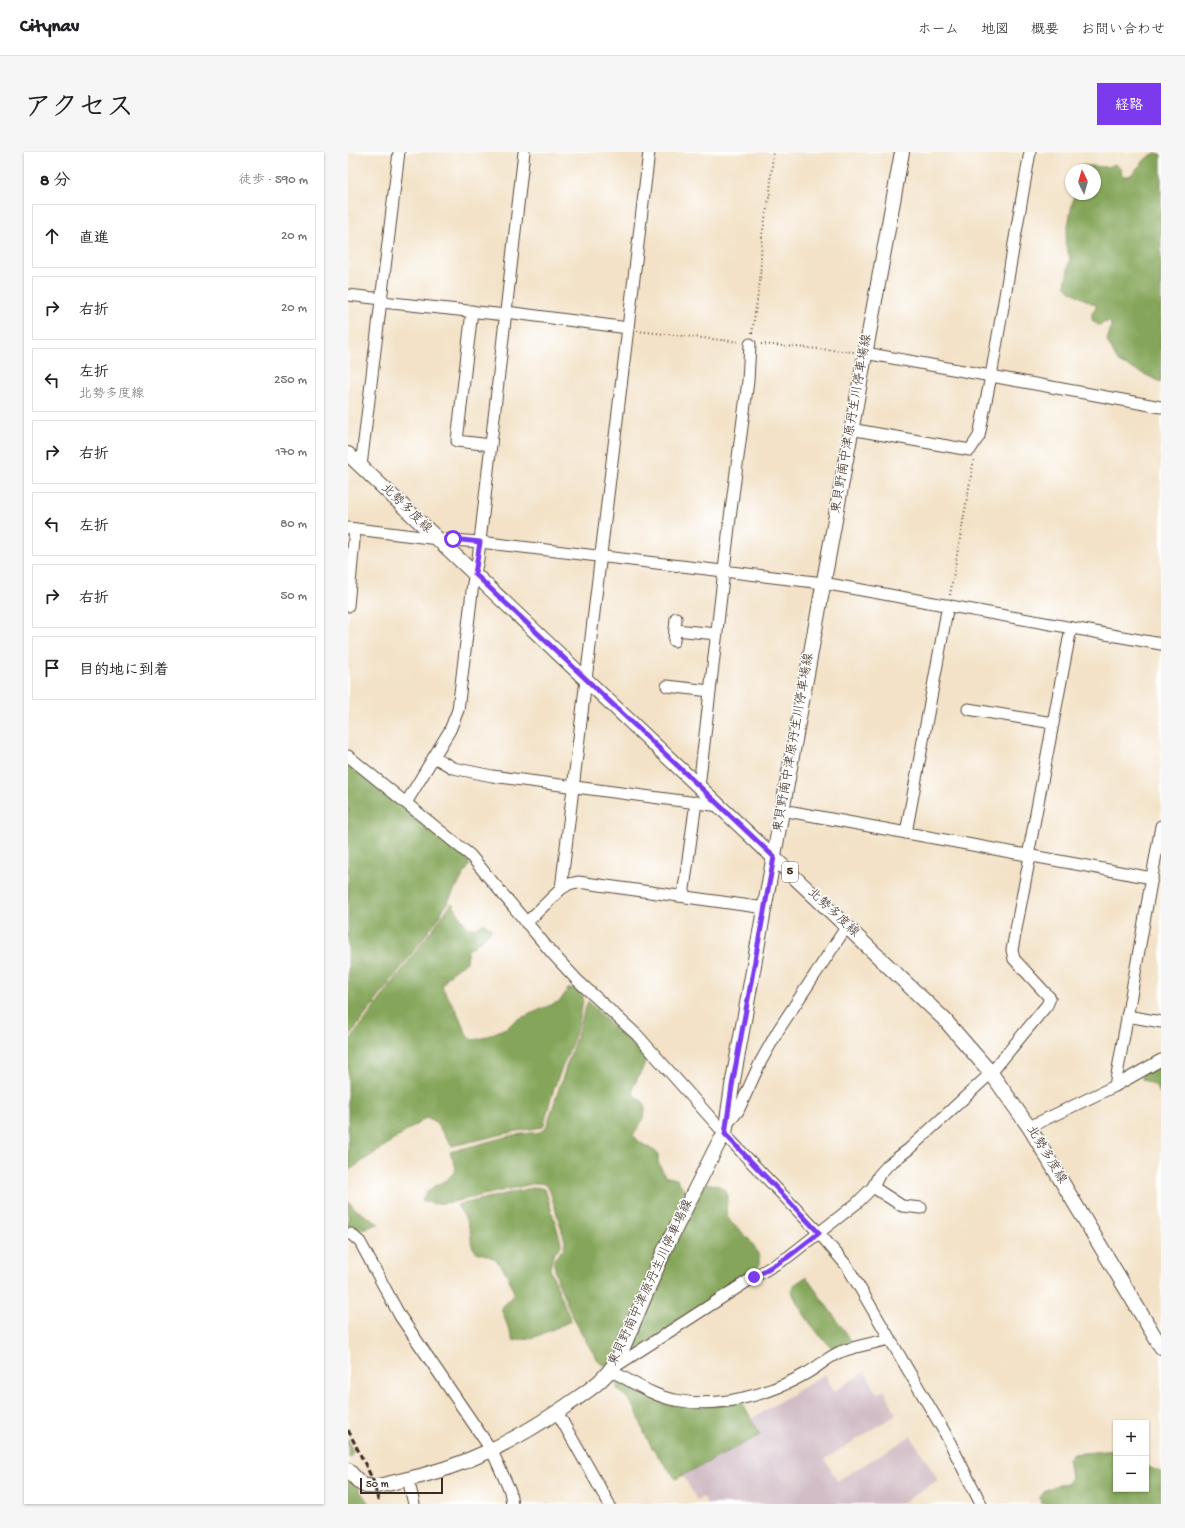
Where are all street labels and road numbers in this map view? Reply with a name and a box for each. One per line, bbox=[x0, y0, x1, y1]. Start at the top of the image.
street label: 東貝野南中津原丹生川停車場線 bbox=[828, 332, 875, 515]
street label: 北勢多度線 bbox=[377, 481, 435, 538]
street label: 東貝野南中津原丹生川停車場線 bbox=[770, 651, 817, 834]
road number: 5 bbox=[782, 862, 798, 882]
street label: 北勢多度線 bbox=[804, 885, 863, 941]
street label: 北勢多度線 bbox=[1023, 1123, 1070, 1188]
street label: 東貝野南中津原丹生川停車場線 bbox=[605, 1196, 697, 1369]

